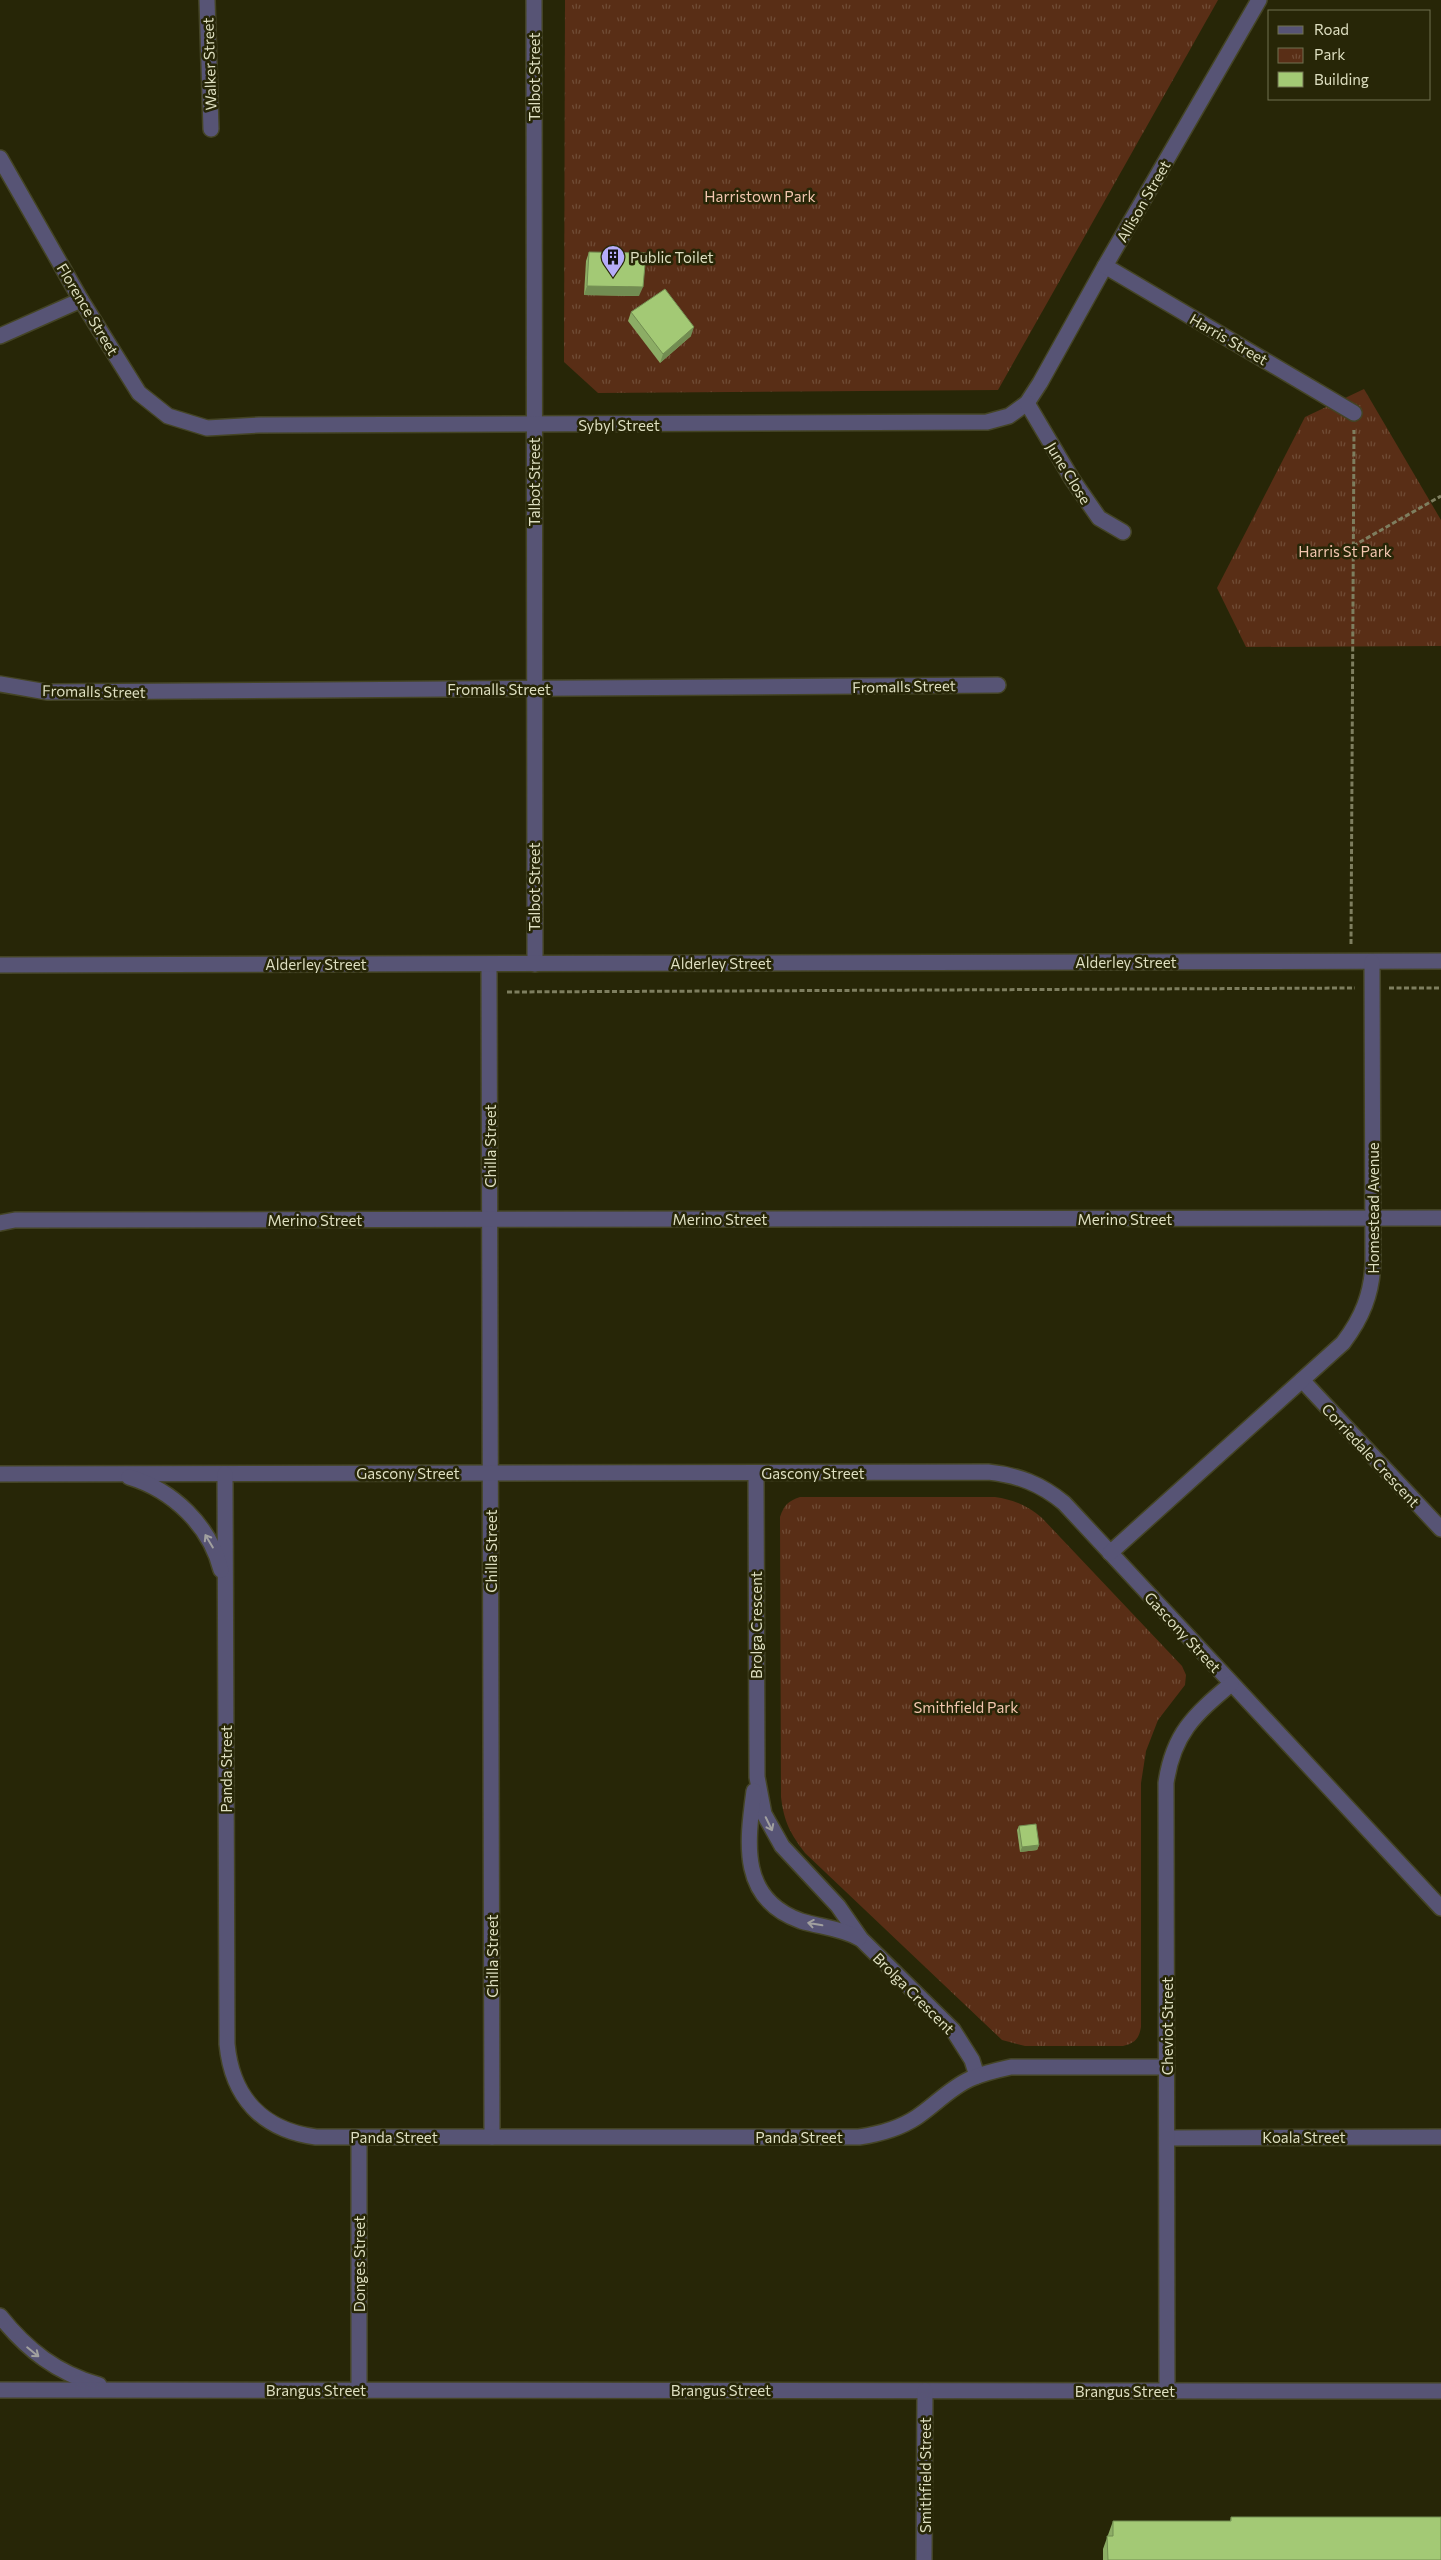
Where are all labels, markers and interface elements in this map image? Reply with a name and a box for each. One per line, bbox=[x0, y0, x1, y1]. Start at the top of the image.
legend bbox=[1268, 10, 1431, 100]
street label: Walker Street bbox=[198, 17, 220, 111]
text: Road bbox=[1314, 20, 1349, 38]
street label: Talbot Street bbox=[525, 32, 543, 122]
text: Park bbox=[1314, 45, 1345, 63]
text: Building bbox=[1314, 70, 1369, 88]
street label: Allison Street bbox=[1112, 157, 1174, 245]
park label: Harristown Park bbox=[704, 187, 816, 205]
building icon: Public Toilet bbox=[600, 244, 626, 278]
place label: Public Toilet bbox=[630, 248, 714, 266]
street label: Florence Street bbox=[53, 260, 123, 358]
street label: Harris Street bbox=[1187, 309, 1271, 369]
street label: Sybyl Street bbox=[578, 416, 660, 434]
street label: Talbot Street bbox=[525, 437, 543, 527]
street label: June Close bbox=[1043, 439, 1095, 507]
park label: Harris St Park bbox=[1298, 542, 1392, 560]
street label: Fromalls Street bbox=[852, 676, 956, 696]
street label: Fromalls Street bbox=[447, 680, 551, 698]
street label: Fromalls Street bbox=[42, 681, 146, 701]
street label: Talbot Street bbox=[525, 842, 543, 932]
street label: Alderley Street bbox=[1075, 953, 1177, 971]
street label: Alderley Street bbox=[670, 954, 772, 972]
street label: Alderley Street bbox=[265, 955, 367, 973]
street label: Chilla Street bbox=[481, 1104, 499, 1188]
street label: Homestead Avenue bbox=[1364, 1142, 1382, 1274]
street label: Merino Street bbox=[673, 1210, 767, 1228]
street label: Merino Street bbox=[1078, 1210, 1172, 1228]
street label: Merino Street bbox=[268, 1211, 362, 1229]
street label: Corriedale Crescent bbox=[1318, 1400, 1424, 1510]
street label: Gascony Street bbox=[356, 1464, 460, 1482]
street label: Gascony Street bbox=[761, 1464, 865, 1482]
street label: Chilla Street bbox=[482, 1509, 500, 1593]
one-way arrow bbox=[204, 1533, 214, 1548]
street label: Brolga Crescent bbox=[747, 1571, 765, 1679]
street label: Gascony Street bbox=[1141, 1588, 1225, 1676]
park label: Smithfield Park bbox=[914, 1698, 1018, 1716]
street label: Panda Street bbox=[217, 1725, 235, 1813]
one-way arrow bbox=[764, 1816, 774, 1831]
street label: Chilla Street bbox=[483, 1914, 501, 1998]
one-way arrow bbox=[807, 1918, 823, 1928]
street label: Brolga Crescent bbox=[870, 1949, 958, 2037]
street label: Cheviot Street bbox=[1158, 1977, 1176, 2075]
street label: Panda Street bbox=[350, 2128, 438, 2146]
street label: Panda Street bbox=[755, 2128, 843, 2146]
street label: Koala Street bbox=[1262, 2128, 1346, 2146]
street label: Donges Street bbox=[350, 2216, 368, 2312]
one-way arrow bbox=[26, 2346, 39, 2357]
street label: Brangus Street bbox=[266, 2381, 366, 2399]
street label: Brangus Street bbox=[671, 2381, 771, 2399]
street label: Brangus Street bbox=[1075, 2382, 1175, 2400]
street label: Smithfield Street bbox=[916, 2417, 934, 2533]

